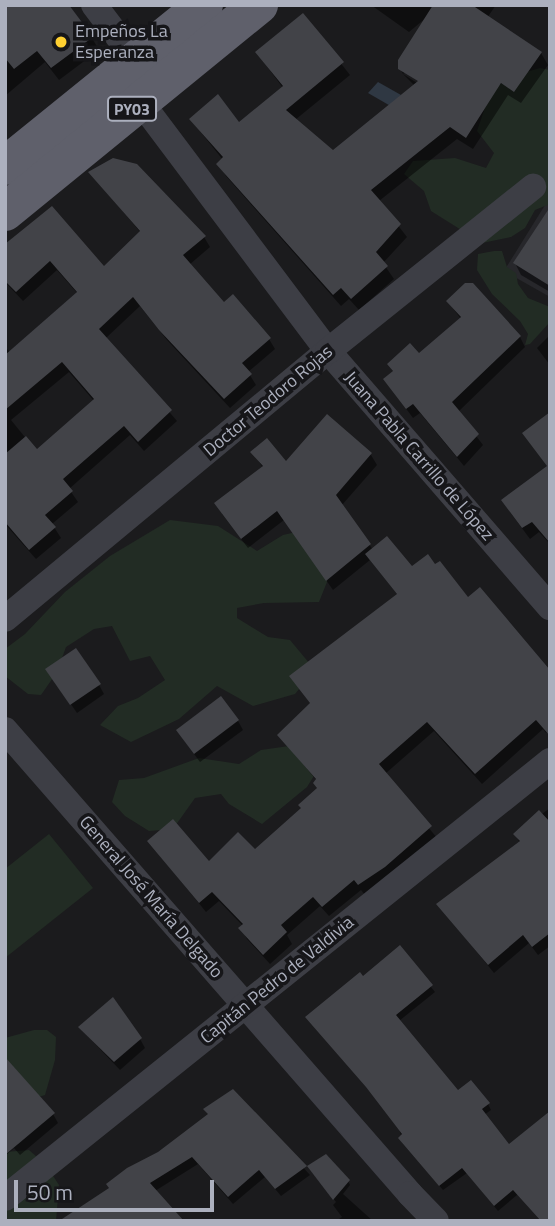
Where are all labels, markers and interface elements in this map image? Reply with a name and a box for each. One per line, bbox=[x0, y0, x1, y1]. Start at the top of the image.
place label: Empeños La Esperanza bbox=[75, 21, 168, 64]
marker: Empeños La Esperanza bbox=[53, 34, 69, 50]
road number: PY03 bbox=[106, 96, 158, 122]
street label: Doctor Teodoro Rojas bbox=[199, 341, 337, 461]
street label: Juana Pabla Carrillo de López bbox=[340, 367, 498, 545]
street label: General José María Delgado bbox=[75, 812, 227, 982]
street label: Capitán Pedro de Valdivia bbox=[196, 912, 358, 1048]
scale bar bbox=[18, 1166, 217, 1210]
text: 50 m bbox=[27, 1176, 73, 1208]

